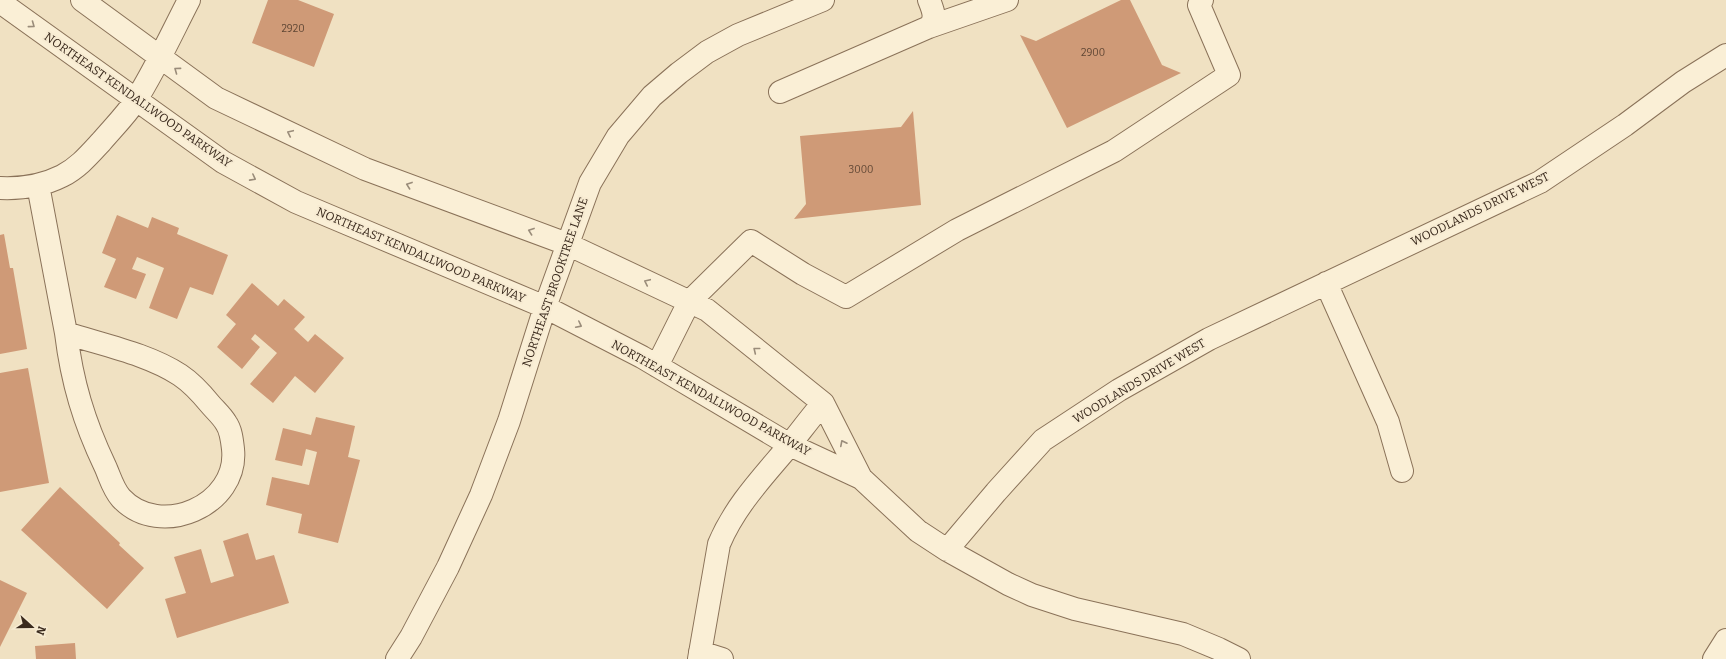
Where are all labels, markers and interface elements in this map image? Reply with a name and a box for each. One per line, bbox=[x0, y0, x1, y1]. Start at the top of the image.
one-way arrow bbox=[27, 20, 34, 27]
house number: 2920 bbox=[281, 23, 305, 35]
street label: NORTHEAST KENDALLWOOD PARKWAY bbox=[42, 30, 235, 171]
house number: 2900 bbox=[1081, 47, 1105, 59]
one-way arrow bbox=[174, 67, 181, 75]
one-way arrow bbox=[287, 130, 294, 138]
house number: 3000 bbox=[849, 164, 873, 176]
street label: WOODLANDS DRIVE WEST bbox=[1409, 169, 1551, 249]
one-way arrow bbox=[249, 174, 256, 181]
one-way arrow bbox=[406, 182, 413, 190]
street label: NORTHEAST BROOKTREE LANE bbox=[519, 195, 591, 369]
street label: NORTHEAST KENDALLWOOD PARKWAY bbox=[314, 204, 528, 306]
one-way arrow bbox=[527, 227, 534, 235]
one-way arrow bbox=[643, 279, 651, 287]
one-way arrow bbox=[575, 320, 583, 327]
street label: WOODLANDS DRIVE WEST bbox=[1070, 336, 1208, 426]
street label: NORTHEAST KENDALLWOOD PARKWAY bbox=[609, 337, 813, 459]
one-way arrow bbox=[754, 348, 761, 355]
one-way arrow bbox=[840, 440, 848, 447]
north arrow bbox=[12, 607, 52, 647]
text: N bbox=[33, 624, 48, 637]

